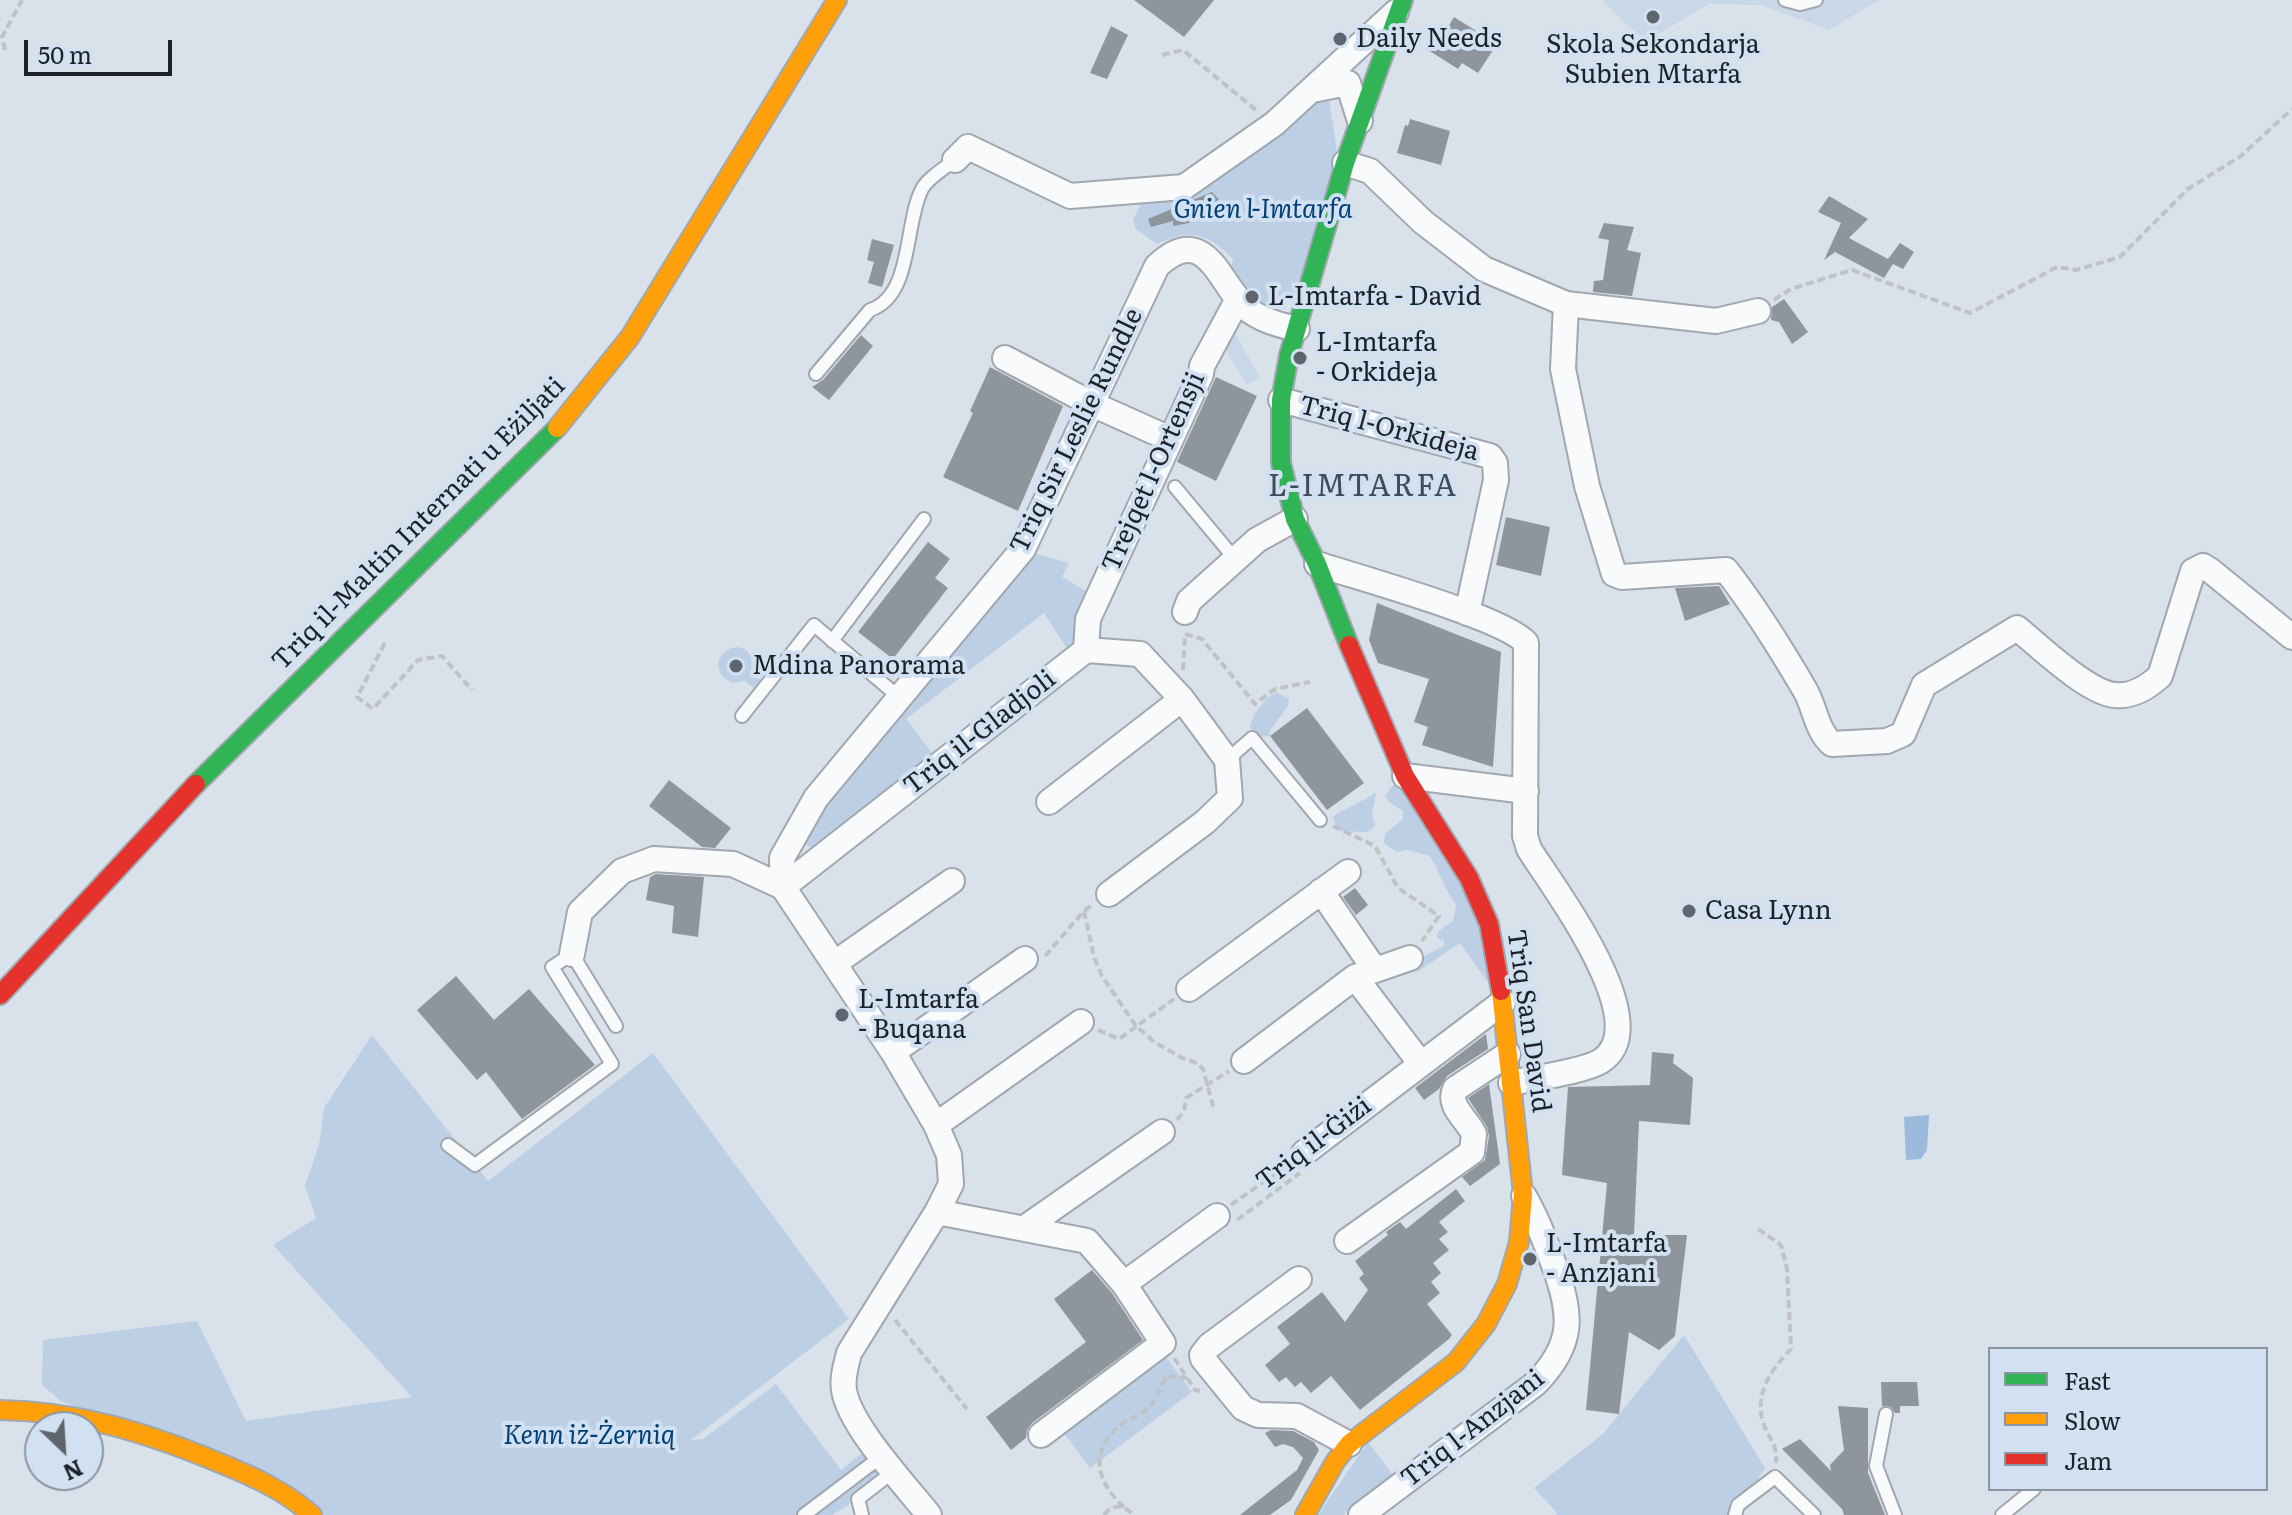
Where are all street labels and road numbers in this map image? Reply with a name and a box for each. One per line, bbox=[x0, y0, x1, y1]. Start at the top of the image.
street label: Triq Sir Leslie Rundle bbox=[1004, 303, 1150, 559]
street label: Trejqet l-Ortensji bbox=[1096, 367, 1212, 577]
street label: Triq il-Maltin Internati u Eżiljati bbox=[266, 371, 572, 677]
street label: Triq l-Orkideja bbox=[1296, 390, 1482, 468]
street label: Triq il-Gladjoli bbox=[898, 664, 1062, 802]
street label: Triq San David bbox=[1500, 927, 1556, 1115]
street label: Triq il-Ġiżi bbox=[1250, 1091, 1378, 1197]
street label: Triq l-Anzjani bbox=[1395, 1363, 1551, 1495]

